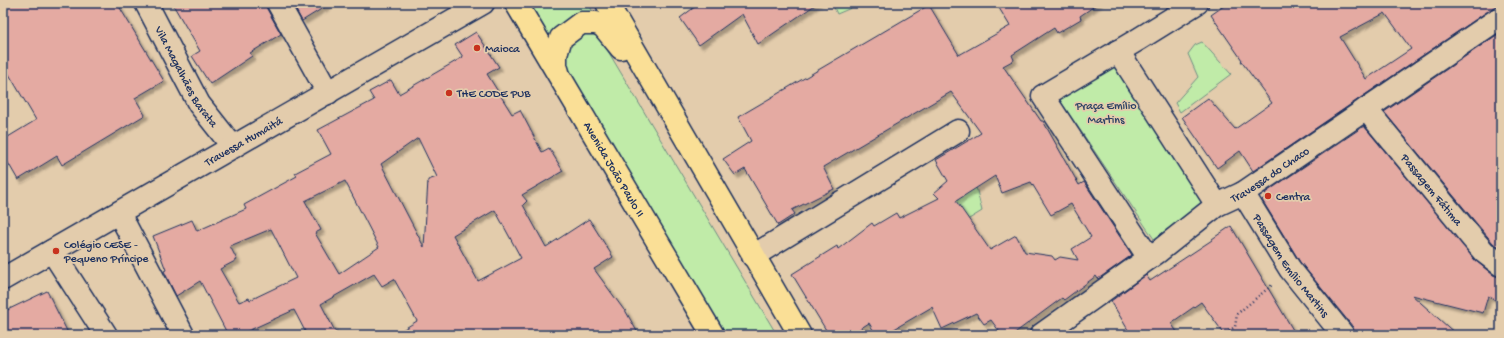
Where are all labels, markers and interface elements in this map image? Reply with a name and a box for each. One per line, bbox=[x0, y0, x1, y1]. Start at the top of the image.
street label: Vila Magalhães Barata bbox=[150, 23, 220, 131]
marker: Maioca bbox=[472, 43, 482, 53]
place label: Maioca bbox=[485, 43, 520, 57]
marker: THE CODE PUB bbox=[444, 88, 454, 98]
place label: THE CODE PUB bbox=[456, 88, 531, 102]
park label: Praça Emílio Martins bbox=[1074, 100, 1137, 128]
street label: Travessa Humaitá bbox=[202, 115, 286, 171]
street label: Avenida João Paulo II bbox=[579, 120, 646, 220]
street label: Travessa do Chaco bbox=[1228, 145, 1313, 207]
street label: Passagem Fátima bbox=[1396, 151, 1464, 230]
marker: Centra bbox=[1263, 191, 1273, 201]
place label: Centra bbox=[1276, 191, 1311, 205]
street label: Passagem Emílio Martins bbox=[1248, 211, 1331, 321]
place label: Colégio CESE - Pequeno Príncipe bbox=[63, 239, 149, 267]
marker: Colégio CESE - Pequeno Príncipe bbox=[51, 246, 61, 256]

